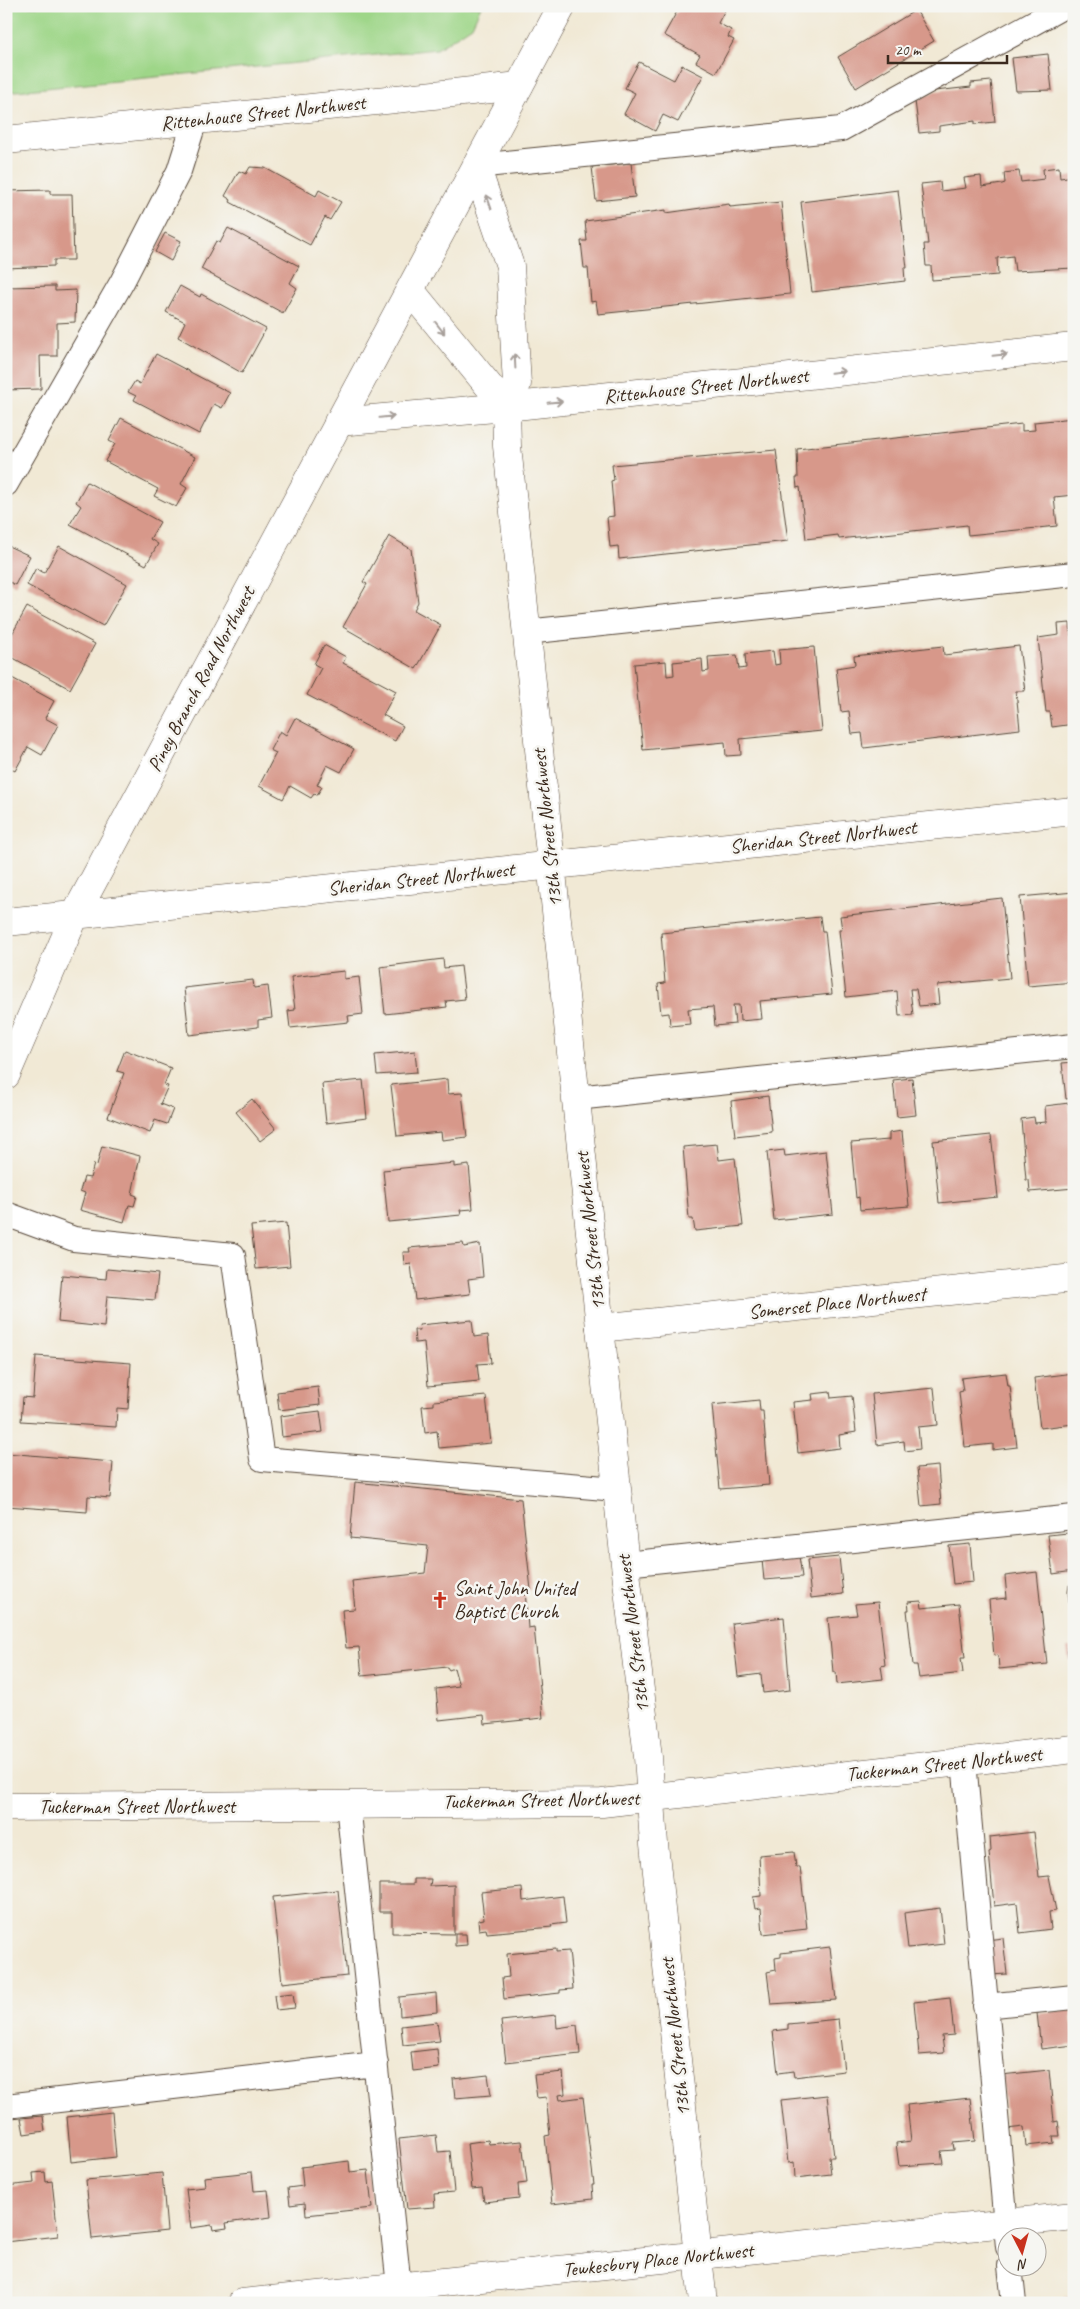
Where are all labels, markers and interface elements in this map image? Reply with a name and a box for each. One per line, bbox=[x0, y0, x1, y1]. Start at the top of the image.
scale bar bbox=[888, 32, 1006, 64]
text: 20 m bbox=[895, 41, 922, 60]
street label: Rittenhouse Street Northwest bbox=[160, 90, 369, 136]
one-way arrow bbox=[483, 194, 493, 210]
one-way arrow bbox=[434, 322, 445, 335]
one-way arrow bbox=[991, 350, 1007, 360]
one-way arrow bbox=[511, 353, 520, 369]
street label: Rittenhouse Street Northwest bbox=[603, 363, 812, 409]
one-way arrow bbox=[830, 367, 846, 377]
one-way arrow bbox=[546, 397, 562, 407]
one-way arrow bbox=[379, 412, 395, 422]
street label: Piney Branch Road Northwest bbox=[142, 580, 262, 776]
street label: 13th Street Northwest bbox=[526, 745, 568, 908]
street label: Sheridan Street Northwest bbox=[729, 815, 920, 859]
street label: Sheridan Street Northwest bbox=[327, 857, 518, 901]
street label: 13th Street Northwest bbox=[569, 1148, 611, 1311]
street label: Somerset Place Northwest bbox=[747, 1281, 930, 1325]
street label: 13th Street Northwest bbox=[611, 1551, 655, 1714]
place label: Saint John United Baptist Church bbox=[454, 1576, 579, 1624]
church icon: Saint John United Baptist Church bbox=[430, 1590, 450, 1610]
street label: Tuckerman Street Northwest bbox=[845, 1741, 1045, 1787]
street label: Tuckerman Street Northwest bbox=[443, 1786, 642, 1814]
street label: Tuckerman Street Northwest bbox=[39, 1794, 238, 1819]
street label: 13th Street Northwest bbox=[654, 1954, 696, 2117]
north arrow bbox=[998, 2226, 1048, 2276]
street label: Tewkesbury Place Northwest bbox=[562, 2237, 757, 2282]
text: N bbox=[1016, 2256, 1029, 2274]

